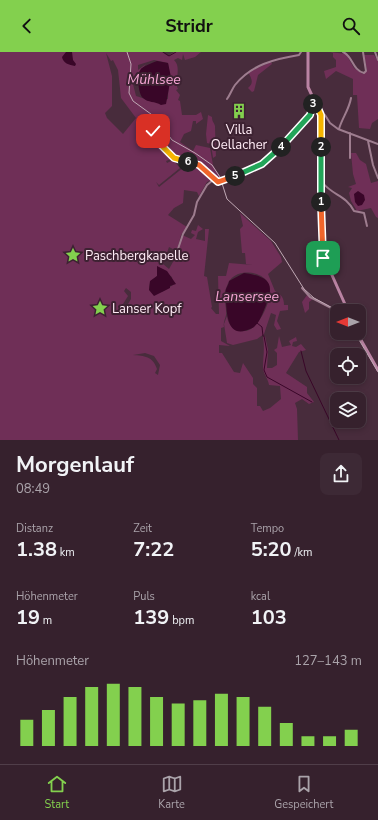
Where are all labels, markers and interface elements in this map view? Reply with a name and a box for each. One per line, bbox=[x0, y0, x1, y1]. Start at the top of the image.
text: Stridr bbox=[165, 14, 213, 38]
icon: back bbox=[16, 15, 38, 37]
icon: search bbox=[340, 15, 362, 37]
water label: Mühlsee bbox=[127, 70, 181, 89]
pin: 3 bbox=[303, 94, 323, 114]
text: 3 bbox=[310, 96, 316, 111]
building icon: Villa Oellacher bbox=[230, 102, 248, 120]
pin bbox=[136, 114, 170, 148]
icon: check bbox=[142, 120, 164, 142]
place label: Villa Oellacher bbox=[211, 121, 268, 154]
pin: 4 bbox=[271, 137, 291, 157]
pin: 2 bbox=[311, 137, 331, 157]
text: 4 bbox=[278, 139, 284, 154]
text: 2 bbox=[318, 139, 324, 154]
pin: 6 bbox=[178, 152, 198, 172]
text: 6 bbox=[185, 154, 191, 169]
pin: 5 bbox=[225, 166, 245, 186]
text: 5 bbox=[232, 168, 238, 183]
pin: 1 bbox=[311, 192, 331, 212]
text: 1 bbox=[318, 194, 324, 209]
pin bbox=[306, 241, 340, 275]
place icon: Paschbergkapelle bbox=[64, 246, 82, 264]
place label: Paschbergkapelle bbox=[85, 247, 189, 265]
icon: arrive bbox=[312, 247, 334, 269]
water label: Lansersee bbox=[215, 287, 279, 306]
place icon: Lanser Kopf bbox=[91, 299, 109, 317]
place label: Lanser Kopf bbox=[112, 300, 182, 318]
north arrow bbox=[330, 304, 366, 340]
map controls bbox=[330, 304, 366, 428]
button: locate bbox=[330, 348, 366, 384]
button: layers bbox=[330, 392, 366, 428]
text: Morgenlauf bbox=[16, 450, 134, 480]
button: share bbox=[320, 453, 362, 495]
text: 08:49 bbox=[16, 480, 50, 498]
text: Distanz bbox=[16, 521, 53, 536]
text: Zeit bbox=[133, 521, 152, 536]
text: Tempo bbox=[251, 521, 284, 536]
text: 1.38 bbox=[16, 536, 57, 563]
text: 7:22 bbox=[133, 536, 174, 563]
text: 5:20 bbox=[251, 536, 292, 563]
text: km bbox=[57, 545, 75, 560]
text: /km bbox=[292, 545, 312, 560]
text: Höhenmeter bbox=[16, 589, 78, 604]
text: Puls bbox=[133, 589, 155, 604]
text: kcal bbox=[251, 589, 270, 604]
text: 19 bbox=[16, 604, 40, 631]
text: 139 bbox=[133, 604, 169, 631]
text: 103 bbox=[251, 604, 287, 631]
text: m bbox=[40, 613, 52, 628]
text: bpm bbox=[169, 613, 194, 628]
text: Höhenmeter bbox=[16, 652, 89, 670]
text: 127–143 m bbox=[294, 652, 362, 670]
tab: Start bbox=[45, 773, 69, 812]
tab: Karte bbox=[158, 773, 185, 812]
tab: Gespeichert bbox=[274, 773, 333, 812]

